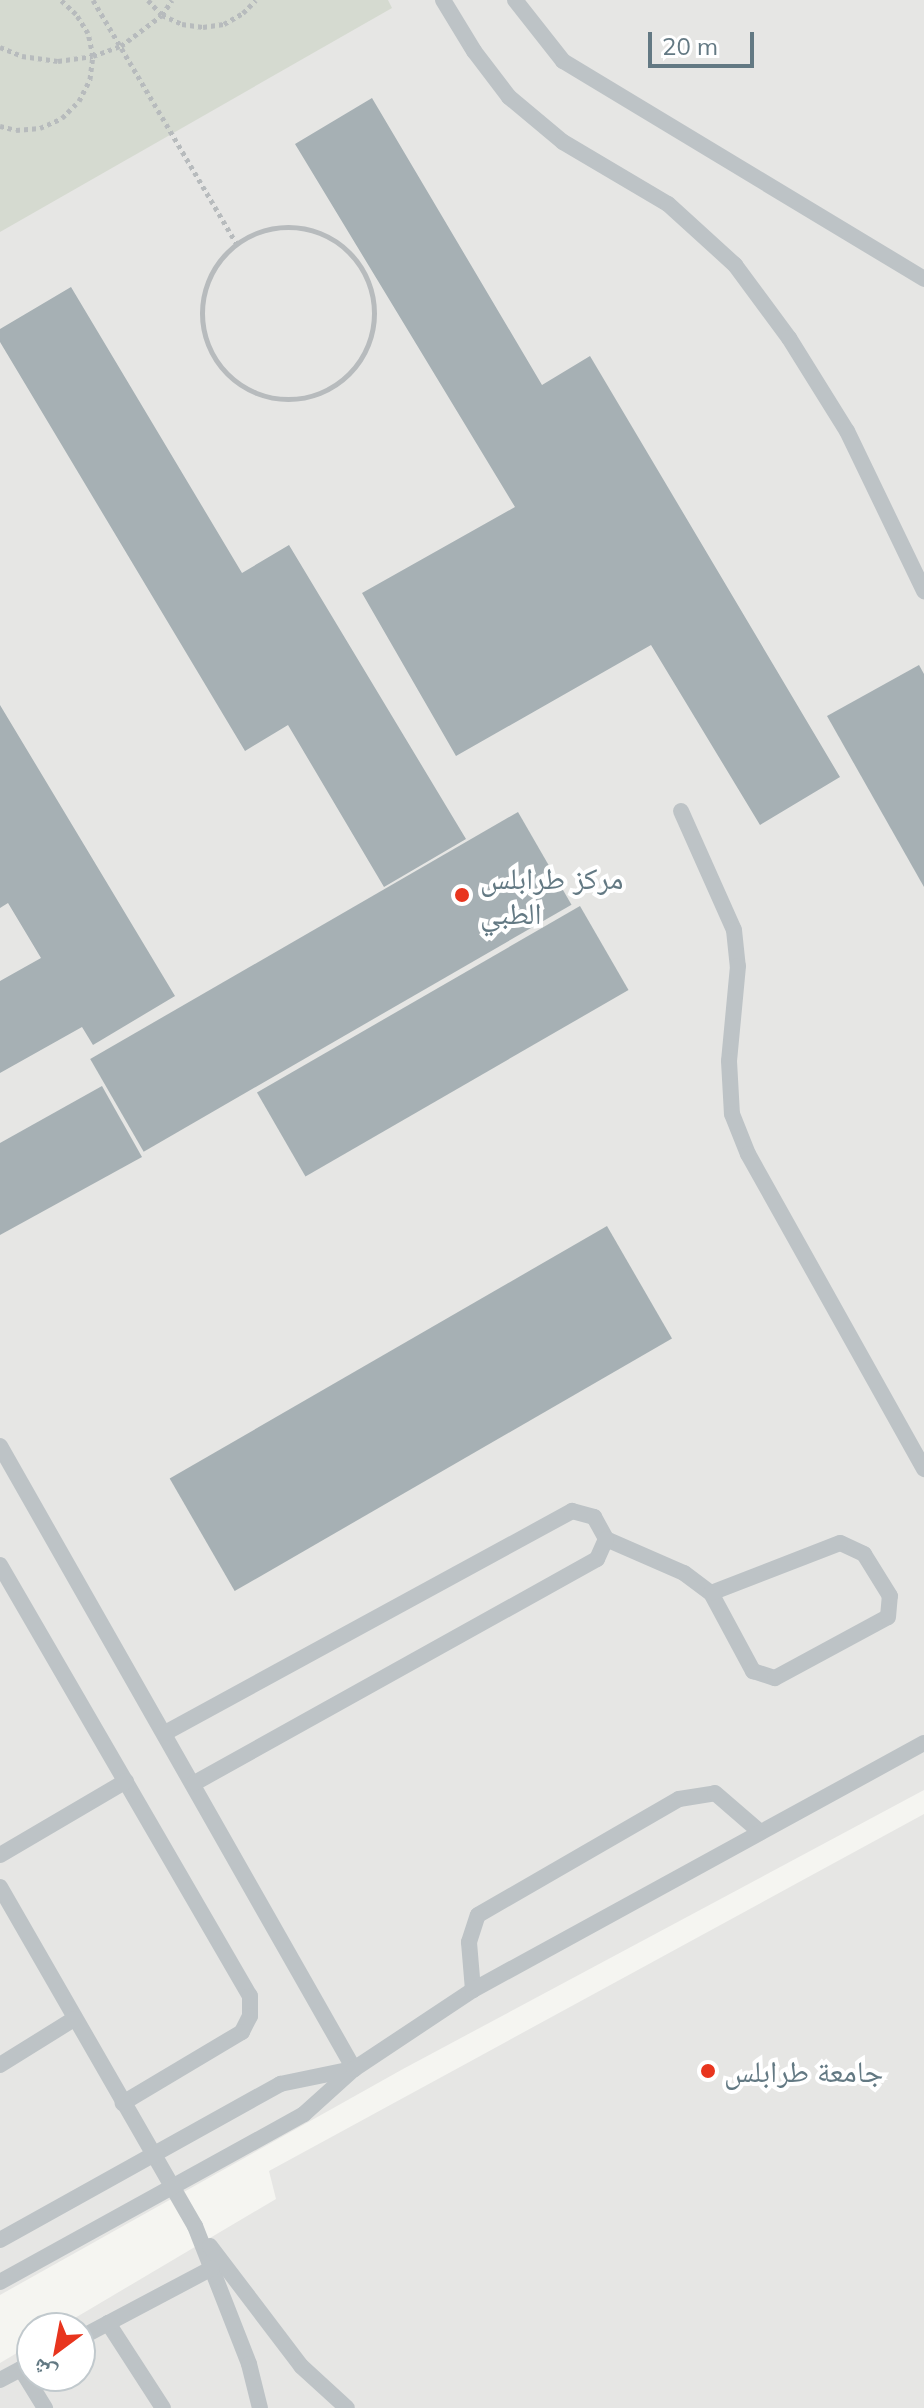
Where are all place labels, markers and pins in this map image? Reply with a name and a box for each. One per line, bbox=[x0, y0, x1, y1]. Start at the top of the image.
place label: مركز طرابلس الطبي bbox=[480, 860, 623, 930]
marker: مركز طرابلس الطبي bbox=[451, 884, 473, 906]
place label: جامعة طرابلس bbox=[724, 2053, 883, 2089]
marker: جامعة طرابلس bbox=[699, 2062, 717, 2080]

